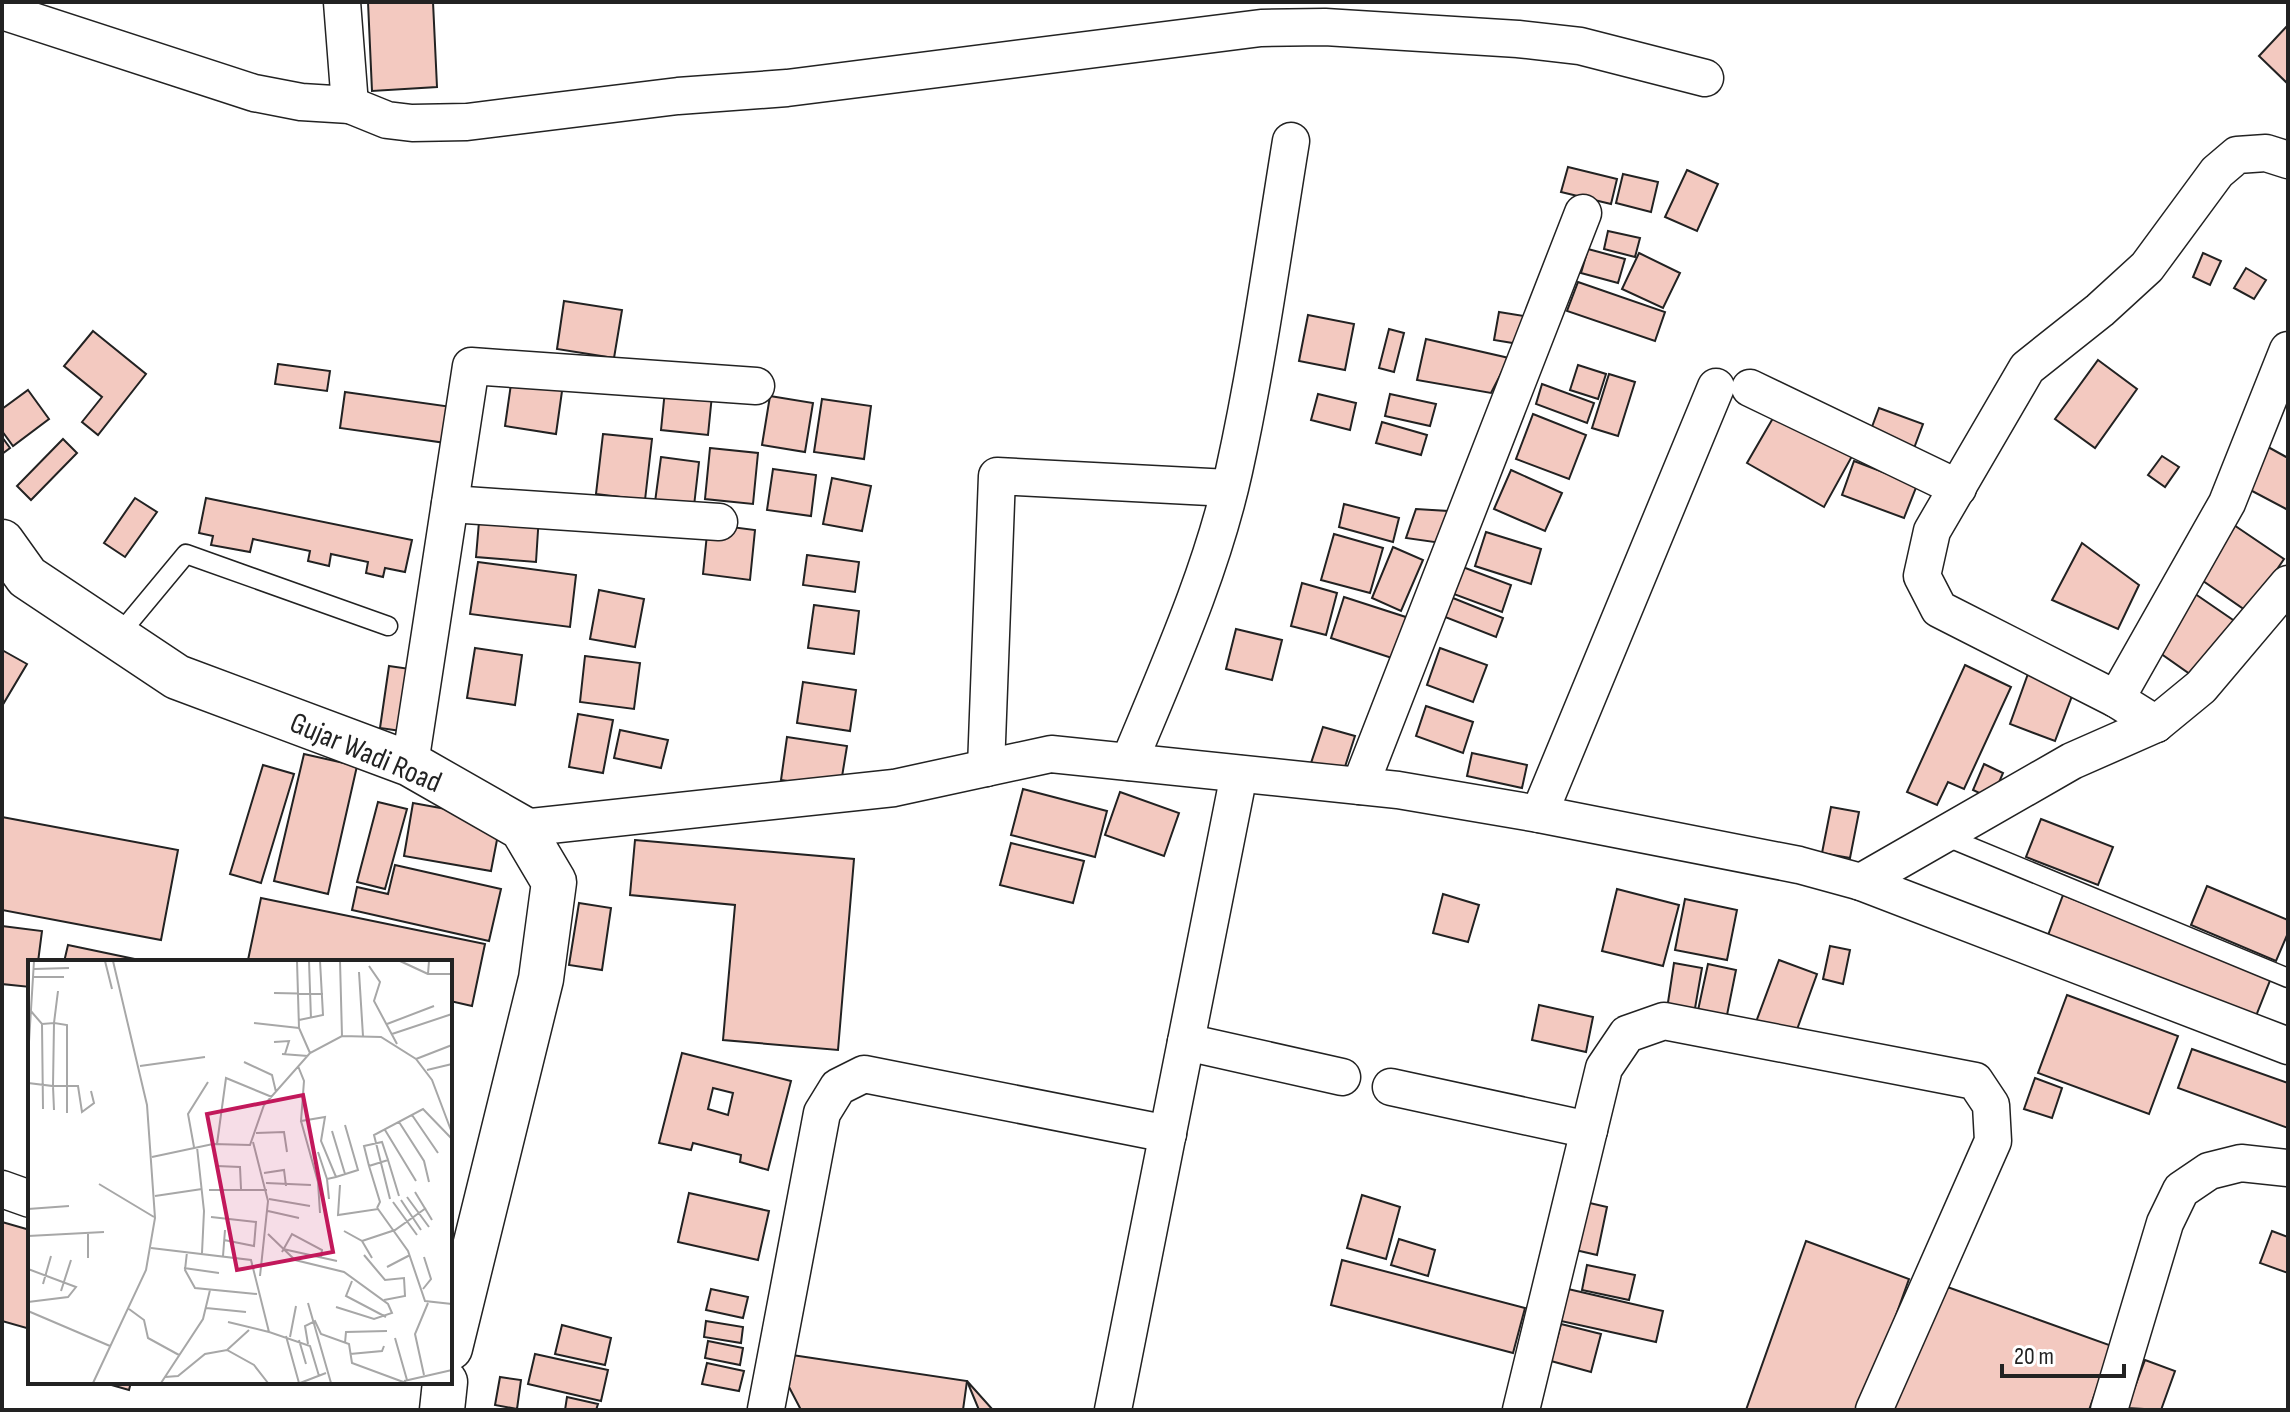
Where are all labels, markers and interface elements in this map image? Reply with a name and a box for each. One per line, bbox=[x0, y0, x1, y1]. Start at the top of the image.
street label: Gujar Wadi Road bbox=[284, 705, 447, 801]
inset map bbox=[28, 960, 452, 1384]
scale bar bbox=[2002, 1328, 2124, 1378]
text: 20 m bbox=[2014, 1342, 2054, 1371]

